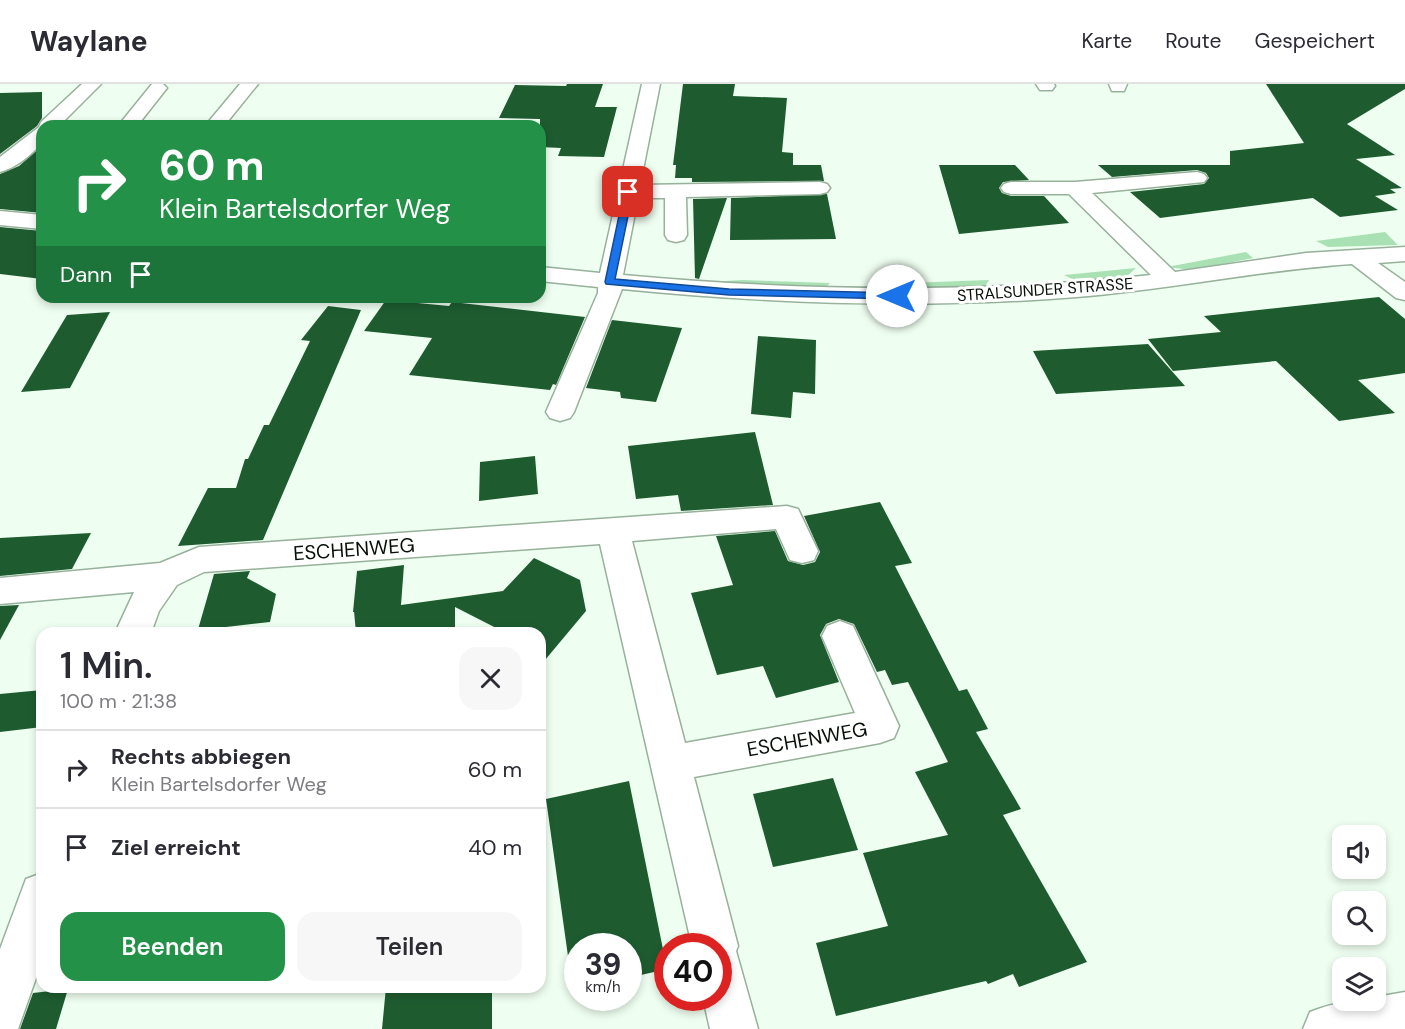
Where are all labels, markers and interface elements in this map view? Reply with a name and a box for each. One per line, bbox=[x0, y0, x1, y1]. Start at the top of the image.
text: Waylane bbox=[30, 23, 148, 60]
text: Karte bbox=[1081, 27, 1132, 55]
text: Route bbox=[1165, 27, 1221, 55]
text: Gespeichert bbox=[1254, 27, 1375, 55]
text: 60 m bbox=[159, 138, 265, 193]
icon: right bbox=[60, 144, 138, 222]
pin bbox=[602, 166, 653, 217]
icon: arrive bbox=[611, 175, 644, 208]
text: Klein Bartelsdorfer Weg bbox=[159, 191, 451, 226]
icon: arrive bbox=[124, 258, 157, 291]
text: Dann bbox=[60, 260, 112, 289]
position arrow bbox=[865, 264, 929, 328]
street label: STRALSUNDER STRASSE bbox=[956, 273, 1134, 306]
street label: ESCHENWEG bbox=[292, 532, 416, 566]
text: 1 Min. bbox=[60, 642, 152, 689]
button: close bbox=[459, 647, 522, 710]
text: 100 m · 21:38 bbox=[60, 688, 177, 714]
street label: ESCHENWEG bbox=[745, 716, 869, 762]
text: Rechts abbiegen bbox=[111, 742, 291, 771]
icon: right bbox=[60, 753, 93, 786]
text: 60 m bbox=[468, 755, 522, 784]
text: Klein Bartelsdorfer Weg bbox=[111, 771, 327, 797]
map controls bbox=[1332, 825, 1386, 1011]
button: sound bbox=[1332, 825, 1386, 879]
icon: arrive bbox=[60, 831, 93, 864]
text: Ziel erreicht bbox=[111, 833, 241, 862]
text: 40 m bbox=[468, 833, 522, 862]
button: search bbox=[1332, 891, 1386, 945]
button: Beenden bbox=[60, 912, 285, 981]
button: Teilen bbox=[297, 912, 522, 981]
speed limit sign: 40 bbox=[654, 933, 732, 1011]
text: 39 bbox=[585, 945, 621, 984]
button: layers bbox=[1332, 957, 1386, 1011]
text: km/h bbox=[585, 977, 621, 997]

